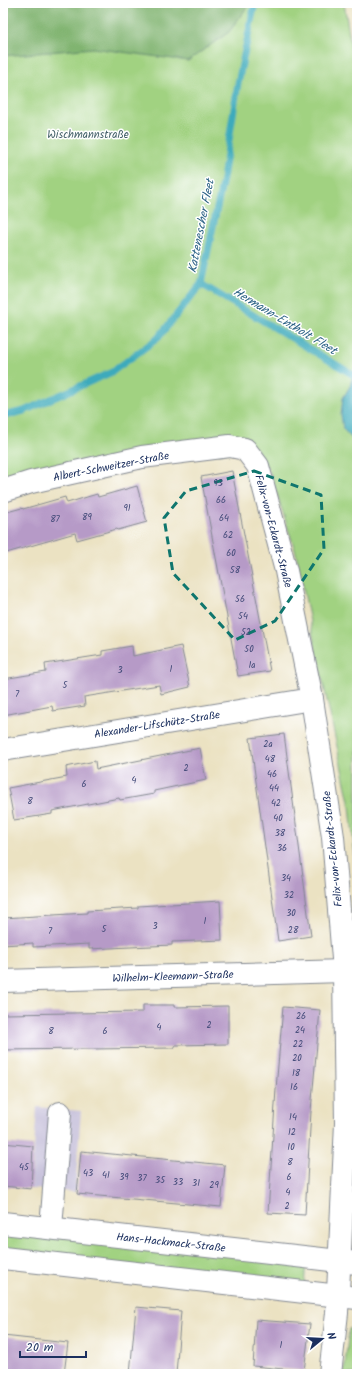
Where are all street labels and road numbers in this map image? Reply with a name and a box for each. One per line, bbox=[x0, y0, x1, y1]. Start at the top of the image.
street label: Albert-Schweitzer-Straße bbox=[52, 447, 171, 487]
street label: Felix-von-Eckardt-Straße bbox=[249, 473, 297, 590]
street label: Alexander-Lifschütz-Straße bbox=[93, 706, 221, 744]
street label: Felix-von-Eckardt-Straße bbox=[318, 790, 348, 908]
street label: Wilhelm-Kleemann-Straße bbox=[112, 966, 234, 988]
street label: Hans-Hackmack-Straße bbox=[115, 1228, 227, 1258]

